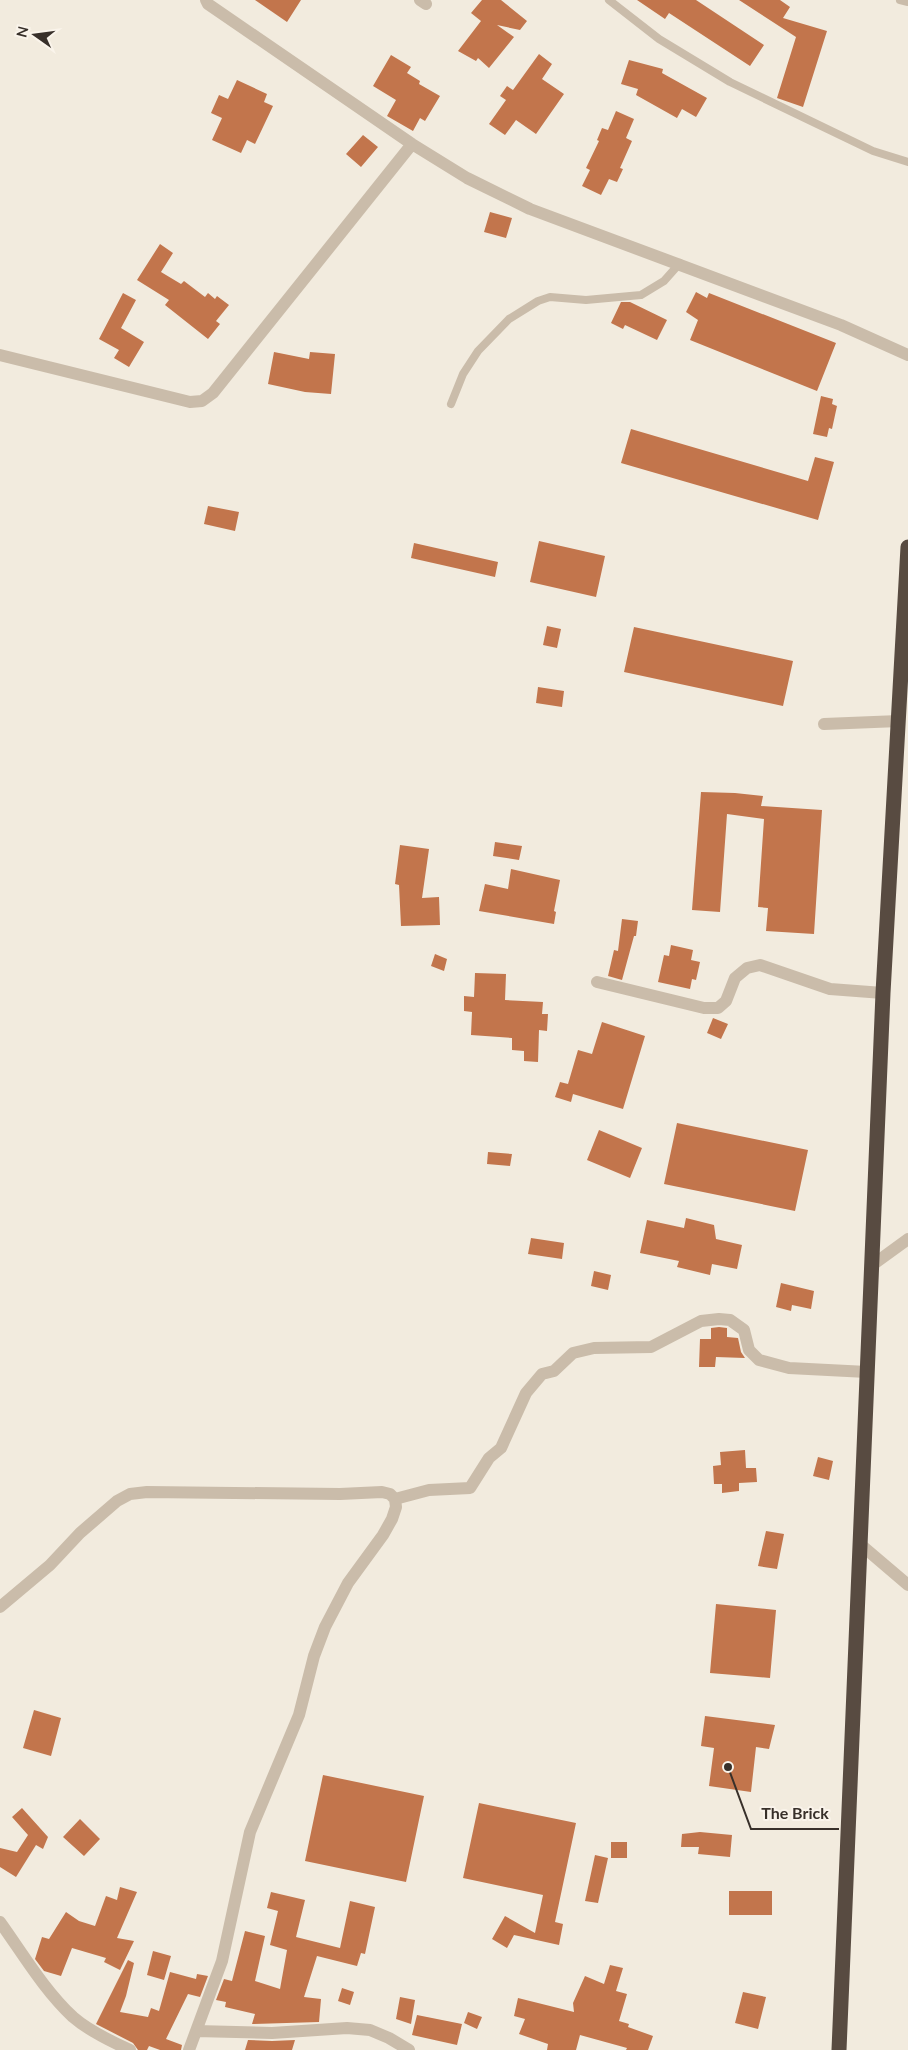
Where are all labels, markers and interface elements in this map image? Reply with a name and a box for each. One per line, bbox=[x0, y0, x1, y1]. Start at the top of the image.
north arrow bbox=[10, 10, 60, 60]
text: N bbox=[12, 24, 31, 39]
callout: The Brick bbox=[751, 1798, 839, 1829]
text: The Brick bbox=[761, 1803, 829, 1822]

